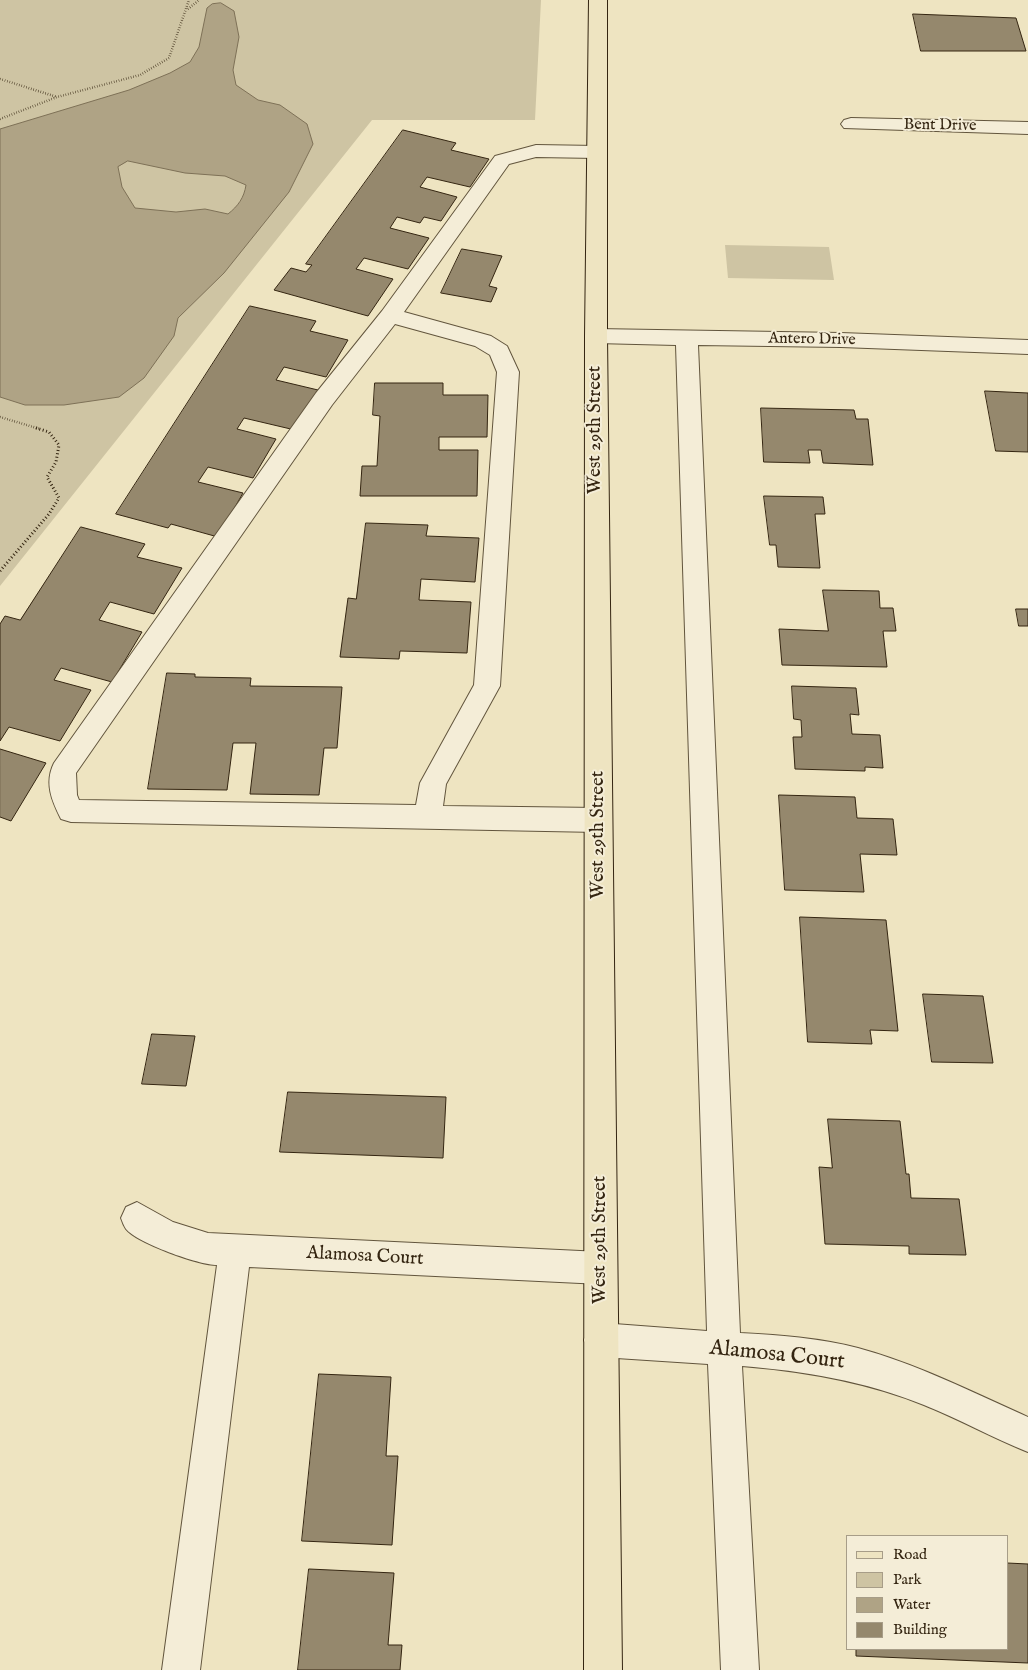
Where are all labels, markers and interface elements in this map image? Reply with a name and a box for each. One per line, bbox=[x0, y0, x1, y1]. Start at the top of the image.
street label: Bent Drive bbox=[904, 116, 976, 136]
street label: Antero Drive bbox=[768, 330, 856, 350]
street label: West 29th Street bbox=[585, 366, 607, 494]
street label: West 29th Street bbox=[588, 771, 610, 899]
street label: West 29th Street bbox=[590, 1176, 612, 1304]
street label: Alamosa Court bbox=[306, 1243, 424, 1271]
street label: Alamosa Court bbox=[708, 1336, 846, 1376]
legend bbox=[846, 1535, 1008, 1650]
text: Road bbox=[893, 1545, 927, 1564]
text: Park bbox=[893, 1570, 922, 1589]
text: Water bbox=[893, 1595, 930, 1614]
text: Building bbox=[893, 1620, 947, 1639]

